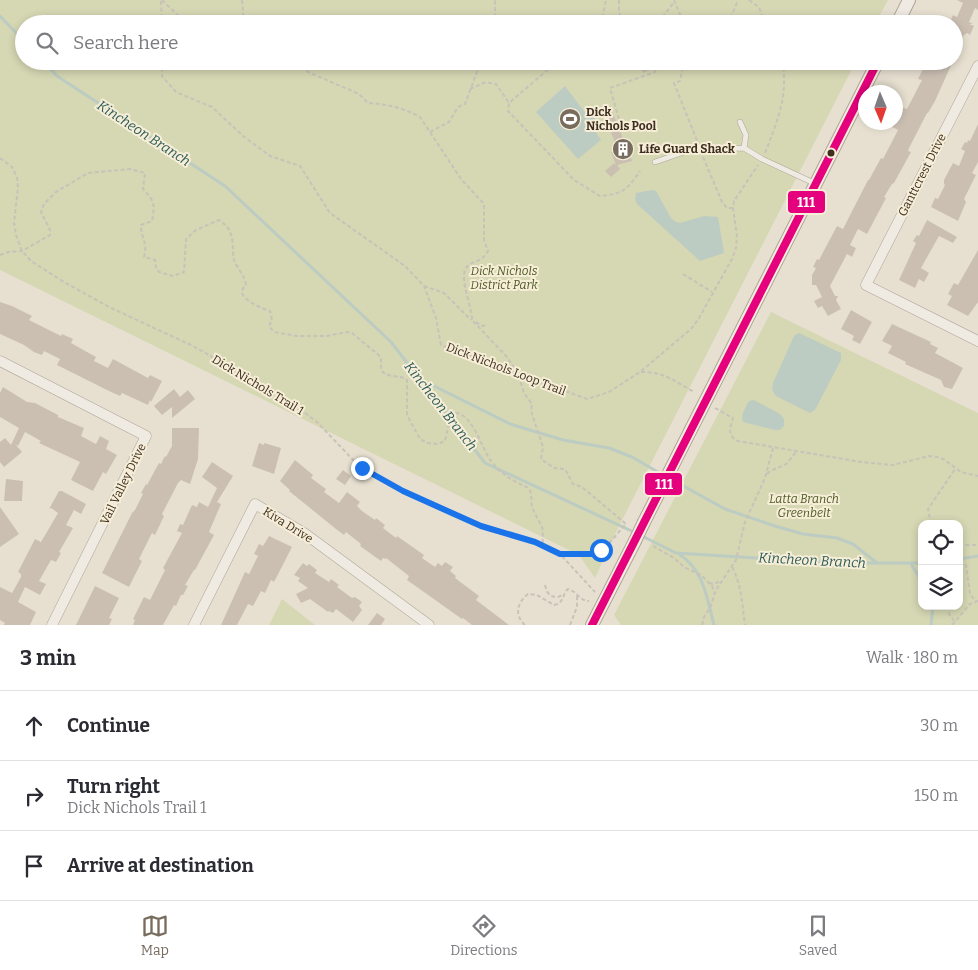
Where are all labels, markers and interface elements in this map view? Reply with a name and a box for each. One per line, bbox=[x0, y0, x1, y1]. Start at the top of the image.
search box bbox=[15, 15, 963, 70]
icon: search bbox=[33, 29, 61, 57]
text: Search here bbox=[73, 31, 178, 54]
north arrow bbox=[858, 85, 903, 130]
water label: Kincheon Branch bbox=[94, 97, 194, 170]
place label: Dick Nichols Pool bbox=[586, 105, 657, 133]
sports icon: Dick Nichols Pool bbox=[558, 107, 582, 131]
street label: Ganttcrest Drive bbox=[895, 131, 949, 219]
building icon: Life Guard Shack bbox=[611, 137, 635, 161]
place label: Life Guard Shack bbox=[639, 142, 736, 156]
unlabelled marker bbox=[826, 148, 836, 158]
line badge: 111 bbox=[787, 190, 826, 214]
text: 111 bbox=[797, 194, 815, 211]
park label: Dick Nichols District Park bbox=[470, 264, 538, 292]
street label: Dick Nichols Loop Trail bbox=[444, 340, 568, 399]
street label: Dick Nichols Trail 1 bbox=[210, 352, 307, 418]
water label: Kincheon Branch bbox=[401, 359, 480, 454]
street label: Vail Valley Drive bbox=[97, 441, 149, 527]
route end bbox=[351, 457, 374, 480]
line badge: 111 bbox=[644, 472, 683, 496]
text: 111 bbox=[655, 476, 673, 493]
park label: Latta Branch Greenbelt bbox=[769, 492, 839, 520]
street label: Kiva Drive bbox=[260, 504, 316, 546]
map controls bbox=[918, 520, 963, 610]
button: locate bbox=[918, 520, 963, 565]
route start bbox=[590, 539, 613, 562]
water label: Kincheon Branch bbox=[758, 549, 866, 572]
button: layers bbox=[918, 565, 963, 610]
text: 3 min bbox=[20, 645, 76, 671]
text: Walk · 180 m bbox=[866, 648, 958, 667]
icon: ahead bbox=[20, 712, 48, 740]
text: Continue bbox=[67, 714, 150, 737]
text: 30 m bbox=[920, 716, 958, 735]
text: Turn right bbox=[67, 775, 160, 798]
icon: right bbox=[20, 782, 48, 810]
text: 150 m bbox=[914, 786, 958, 805]
text: Dick Nichols Trail 1 bbox=[67, 798, 207, 817]
icon: arrive bbox=[20, 852, 48, 880]
text: Arrive at destination bbox=[67, 854, 254, 877]
tab: Map bbox=[141, 912, 169, 959]
tab: Directions bbox=[450, 912, 518, 959]
tab: Saved bbox=[799, 912, 837, 959]

